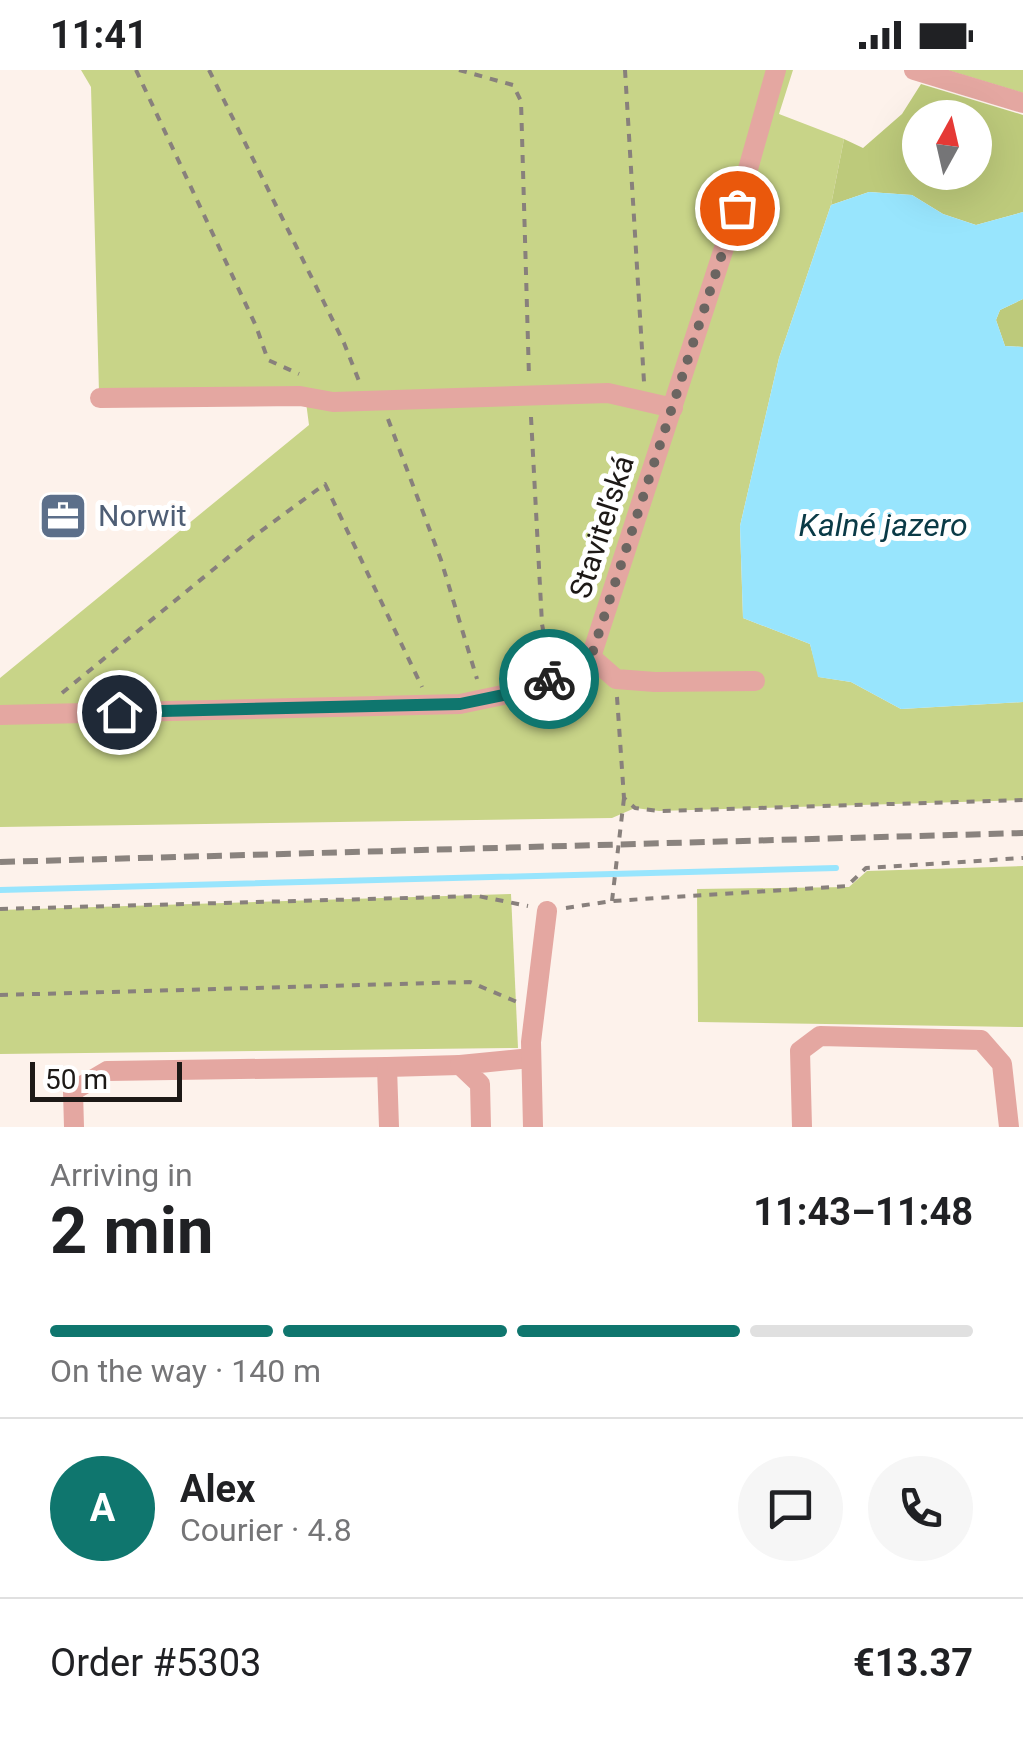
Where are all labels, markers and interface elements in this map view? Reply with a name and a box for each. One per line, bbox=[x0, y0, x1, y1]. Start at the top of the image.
text: 11:41 bbox=[50, 13, 148, 57]
north arrow bbox=[902, 100, 992, 190]
map controls bbox=[902, 100, 992, 190]
pin bbox=[695, 166, 780, 251]
icon: bag bbox=[710, 181, 765, 236]
street label: Staviteľská bbox=[562, 451, 641, 603]
office icon: Norwit bbox=[37, 490, 89, 542]
place label: Norwit bbox=[98, 498, 187, 533]
water label: Kalné jazero bbox=[798, 506, 968, 544]
courier bbox=[499, 629, 599, 729]
icon: bike bbox=[522, 652, 577, 707]
pin bbox=[77, 670, 162, 755]
icon: home bbox=[92, 685, 147, 740]
scale bar bbox=[30, 1057, 182, 1102]
text: 50 m bbox=[45, 1063, 108, 1096]
text: Arriving in bbox=[50, 1156, 193, 1194]
text: 11:43–11:48 bbox=[753, 1190, 973, 1234]
text: 2 min bbox=[50, 1193, 213, 1269]
text: On the way · 140 m bbox=[50, 1352, 321, 1390]
button: chat bbox=[738, 1456, 843, 1561]
button: phone bbox=[868, 1456, 973, 1561]
text: Alex bbox=[180, 1467, 255, 1511]
text: A bbox=[90, 1486, 115, 1530]
text: Courier · 4.8 bbox=[180, 1511, 352, 1549]
text: Order #5303 bbox=[50, 1641, 261, 1685]
text: €13.37 bbox=[853, 1641, 973, 1685]

